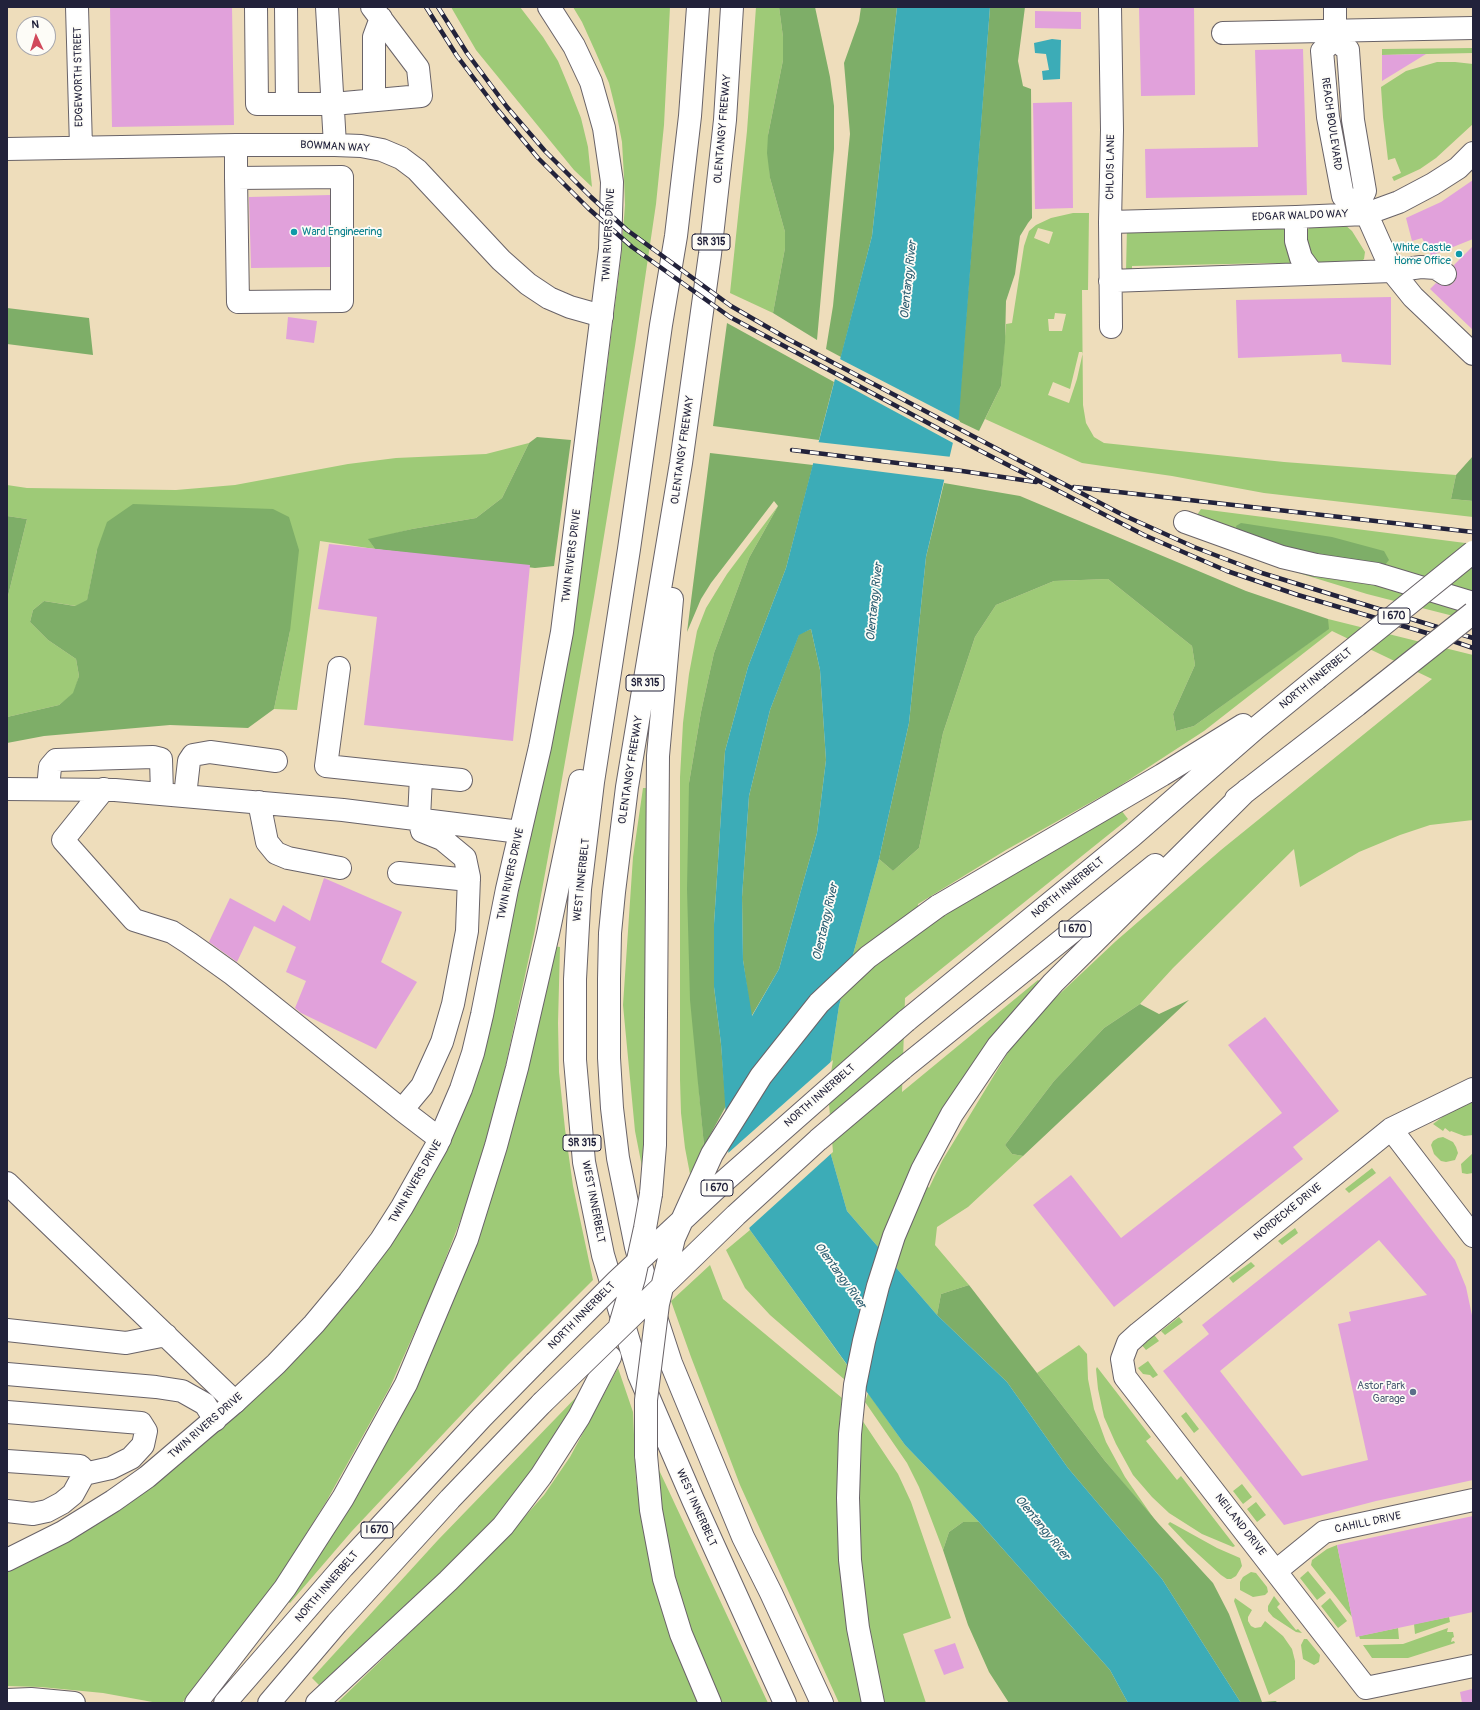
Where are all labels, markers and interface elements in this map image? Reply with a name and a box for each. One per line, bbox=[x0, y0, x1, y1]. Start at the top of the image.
north arrow bbox=[16, 16, 56, 56]
text: N bbox=[31, 18, 39, 31]
street label: EDGEWORTH STREET bbox=[72, 27, 86, 127]
street label: OLENTANGY FREEWAY bbox=[712, 74, 734, 184]
street label: REACH BOULEVARD bbox=[1318, 77, 1344, 171]
street label: CHLOIS LANE bbox=[1104, 134, 1118, 200]
street label: BOWMAN WAY bbox=[300, 139, 370, 155]
street label: TWIN RIVERS DRIVE bbox=[600, 188, 618, 282]
street label: EDGAR WALDO WAY bbox=[1252, 208, 1348, 224]
place label: Ward Engineering bbox=[302, 225, 382, 239]
marker: Ward Engineering bbox=[289, 227, 299, 237]
road number: SR 315 bbox=[692, 234, 730, 250]
water label: Olentangy River bbox=[898, 240, 920, 320]
place label: White Castle Home Office bbox=[1393, 241, 1451, 267]
marker: White Castle Home Office bbox=[1454, 249, 1464, 259]
street label: OLENTANGY FREEWAY bbox=[669, 395, 697, 505]
street label: TWIN RIVERS DRIVE bbox=[560, 509, 584, 603]
water label: Olentangy River bbox=[864, 562, 886, 642]
road number: I 670 bbox=[1378, 608, 1410, 624]
street label: NORTH INNERBELT bbox=[1277, 646, 1355, 712]
road number: SR 315 bbox=[626, 675, 664, 691]
street label: OLENTANGY FREEWAY bbox=[616, 715, 646, 825]
street label: TWIN RIVERS DRIVE bbox=[495, 827, 527, 921]
street label: WEST INNERBELT bbox=[571, 838, 593, 922]
street label: NORTH INNERBELT bbox=[1029, 855, 1107, 921]
water label: Olentangy River bbox=[810, 882, 842, 962]
road number: I 670 bbox=[1059, 921, 1091, 937]
street label: NORTH INNERBELT bbox=[782, 1062, 858, 1130]
road number: SR 315 bbox=[563, 1135, 601, 1151]
street label: TWIN RIVERS DRIVE bbox=[387, 1138, 445, 1226]
street label: WEST INNERBELT bbox=[579, 1160, 607, 1244]
road number: I 670 bbox=[701, 1180, 733, 1196]
street label: NORDECKE DRIVE bbox=[1251, 1181, 1325, 1243]
water label: Olentangy River bbox=[811, 1240, 869, 1312]
street label: NORTH INNERBELT bbox=[546, 1280, 618, 1352]
place label: Astor Park Garage bbox=[1357, 1379, 1405, 1405]
marker: Astor Park Garage bbox=[1408, 1387, 1418, 1397]
street label: TWIN RIVERS DRIVE bbox=[166, 1390, 246, 1462]
street label: WEST INNERBELT bbox=[673, 1467, 719, 1549]
street label: NEILAND DRIVE bbox=[1212, 1491, 1268, 1559]
water label: Olentangy River bbox=[1012, 1493, 1072, 1563]
street label: CAHILL DRIVE bbox=[1334, 1510, 1402, 1536]
road number: I 670 bbox=[361, 1522, 393, 1538]
street label: NORTH INNERBELT bbox=[293, 1549, 361, 1625]

